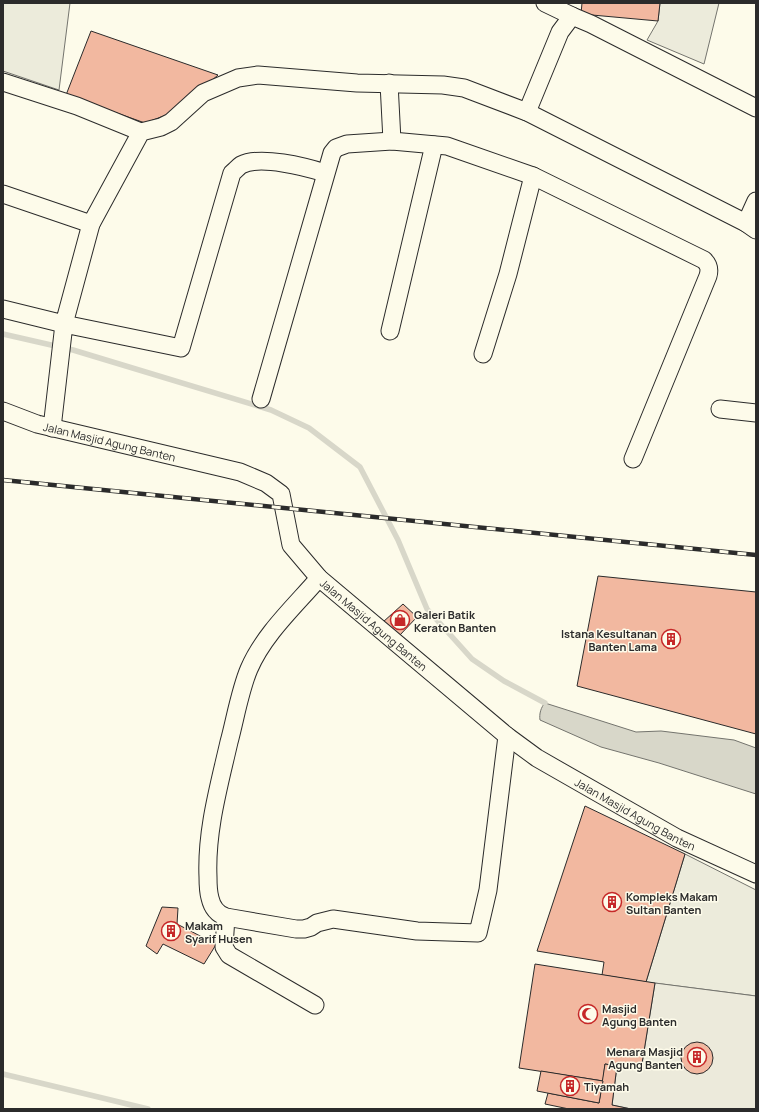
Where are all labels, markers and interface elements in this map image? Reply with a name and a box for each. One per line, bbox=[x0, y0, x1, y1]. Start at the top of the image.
street label: Jalan Masjid Agung Banten bbox=[42, 418, 177, 464]
street label: Jalan Masjid Agung Banten bbox=[317, 575, 431, 674]
place label: Galeri Batik Keraton Banten bbox=[414, 607, 496, 635]
shop icon: Galeri Batik Keraton Banten bbox=[389, 609, 411, 631]
place label: Istana Kesultanan Banten Lama bbox=[561, 626, 657, 654]
building icon: Istana Kesultanan Banten Lama bbox=[660, 628, 682, 650]
street label: Jalan Masjid Agung Banten bbox=[573, 774, 698, 853]
place label: Kompleks Makam Sultan Banten bbox=[626, 889, 718, 917]
building icon: Kompleks Makam Sultan Banten bbox=[601, 891, 623, 913]
place label: Makam Syarif Husen bbox=[185, 918, 252, 946]
building icon: Makam Syarif Husen bbox=[160, 920, 182, 942]
place label: Masjid Agung Banten bbox=[602, 1001, 677, 1029]
mosque icon: Masjid Agung Banten bbox=[577, 1003, 599, 1025]
place label: Menara Masjid Agung Banten bbox=[606, 1044, 683, 1072]
building icon: Menara Masjid Agung Banten bbox=[686, 1046, 708, 1068]
building icon: Tiyamah bbox=[559, 1075, 581, 1097]
place label: Tiyamah bbox=[584, 1079, 629, 1094]

